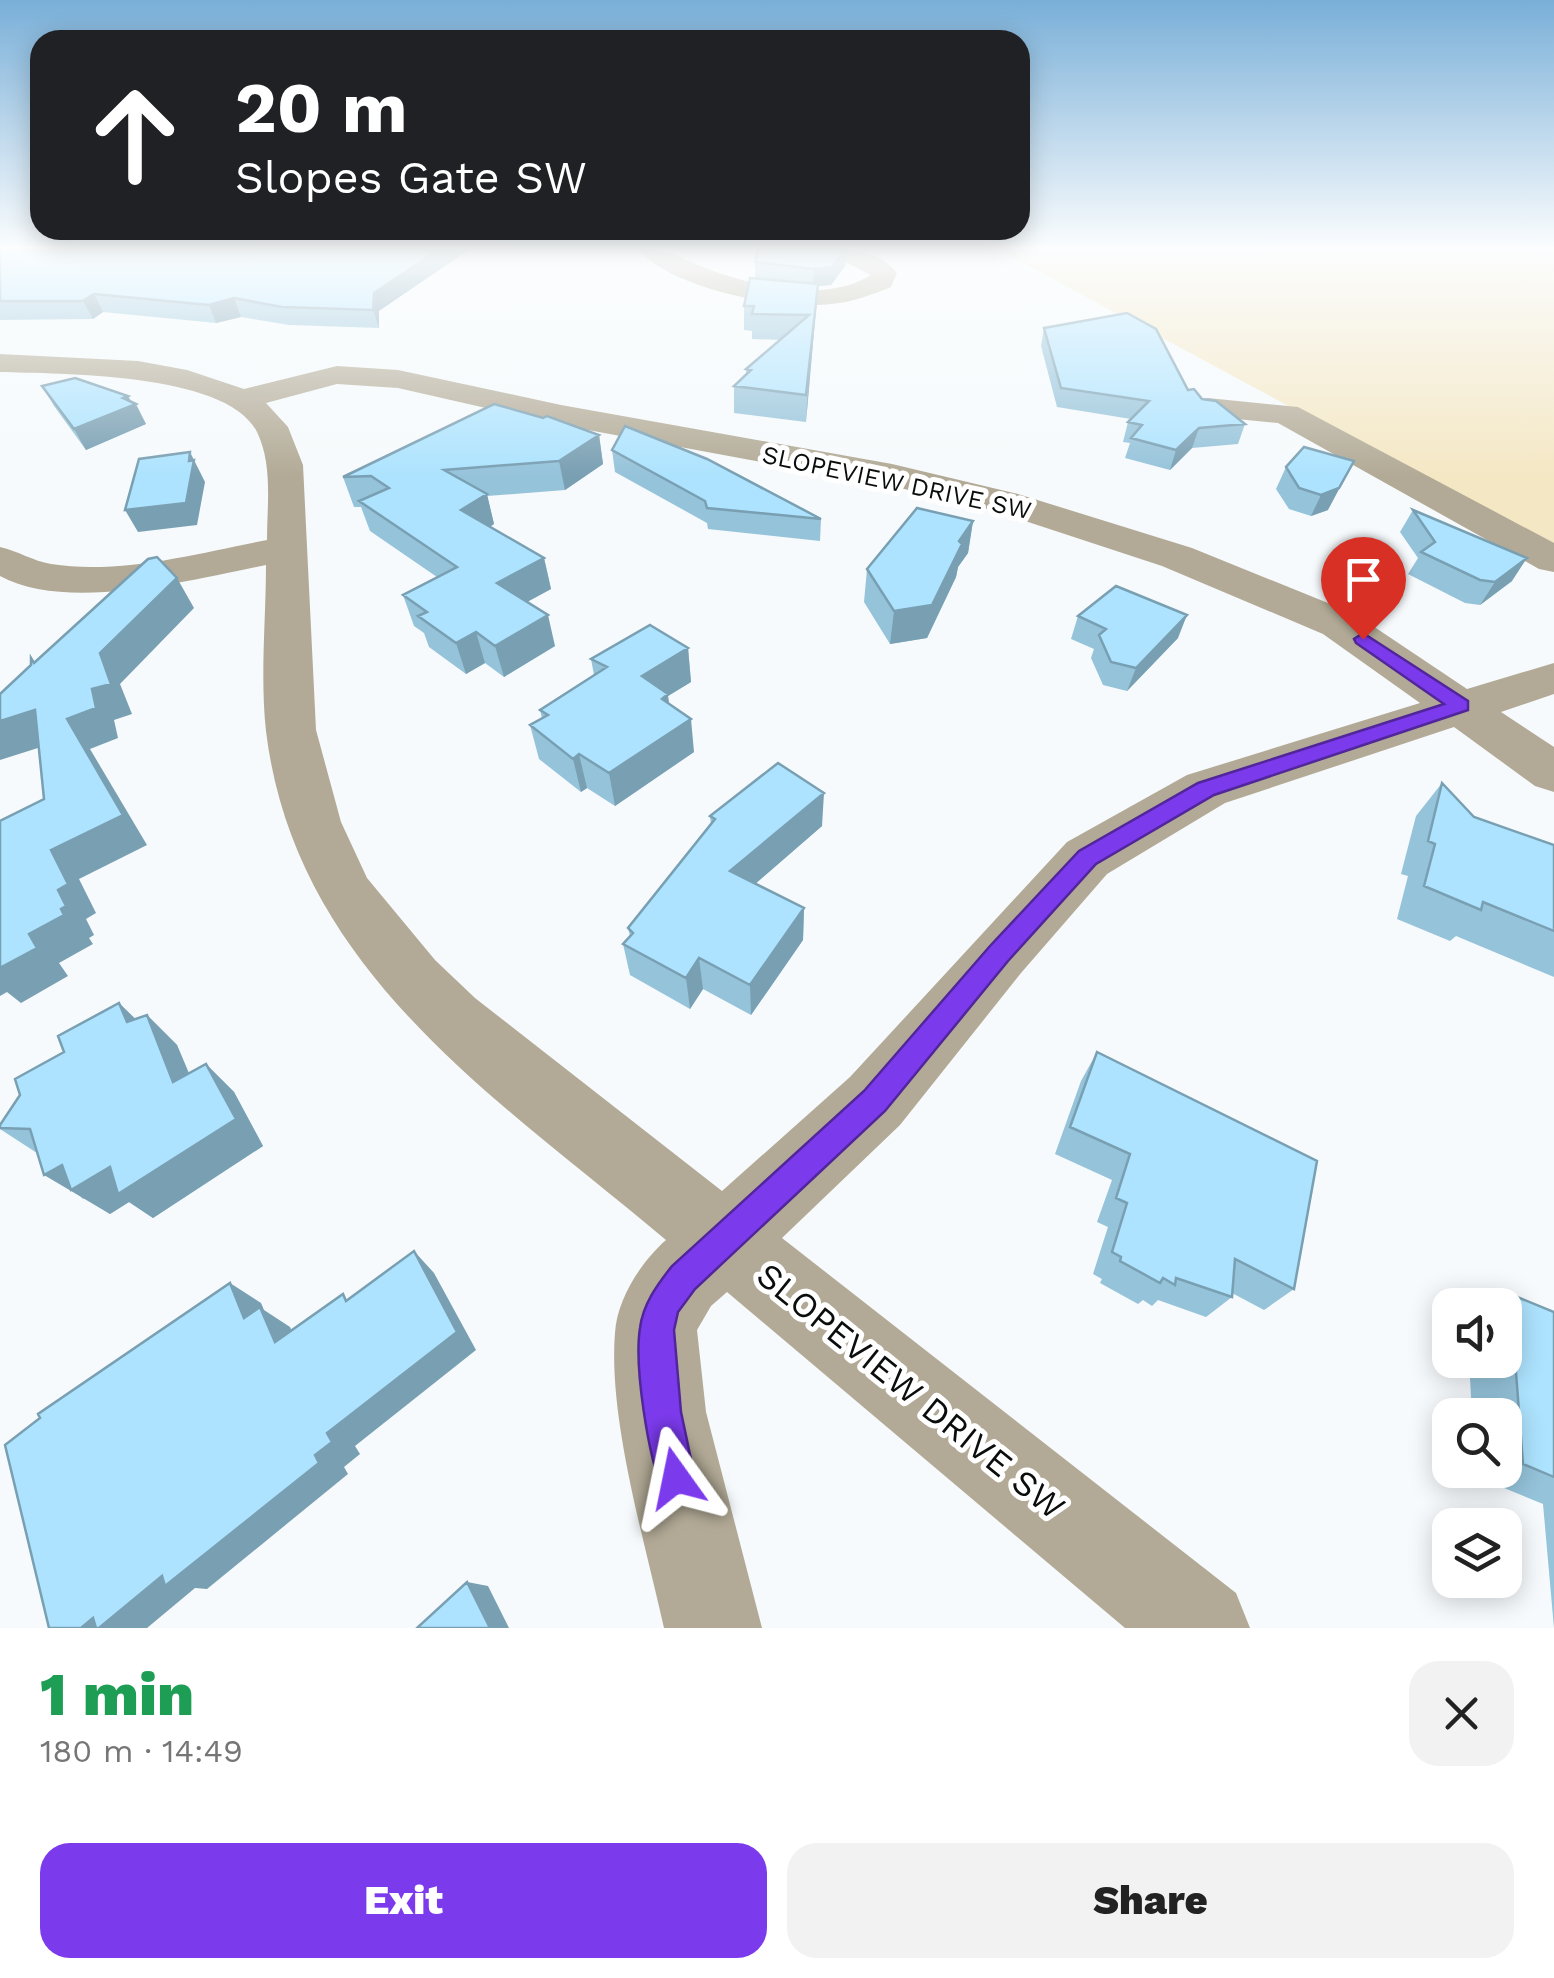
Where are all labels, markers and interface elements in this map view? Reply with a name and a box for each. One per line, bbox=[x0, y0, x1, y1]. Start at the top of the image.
text: 20 m bbox=[235, 67, 408, 149]
icon: ahead bbox=[70, 70, 200, 200]
text: Slopes Gate SW bbox=[235, 151, 587, 204]
street label: SLOPEVIEW DRIVE SW bbox=[760, 440, 1034, 525]
pin bbox=[1321, 537, 1406, 640]
icon: arrive bbox=[1336, 552, 1391, 607]
street label: SLOPEVIEW DRIVE SW bbox=[748, 1254, 1074, 1528]
map controls bbox=[1432, 1288, 1522, 1598]
button: sound bbox=[1432, 1288, 1522, 1378]
button: search bbox=[1432, 1398, 1522, 1488]
position arrow bbox=[624, 1426, 728, 1530]
button: layers bbox=[1432, 1508, 1522, 1598]
text: 1 min bbox=[40, 1659, 194, 1730]
button: close bbox=[1409, 1661, 1514, 1766]
text: 180 m · 14:49 bbox=[40, 1732, 243, 1770]
button: Exit bbox=[40, 1843, 767, 1958]
button: Share bbox=[787, 1843, 1514, 1958]

